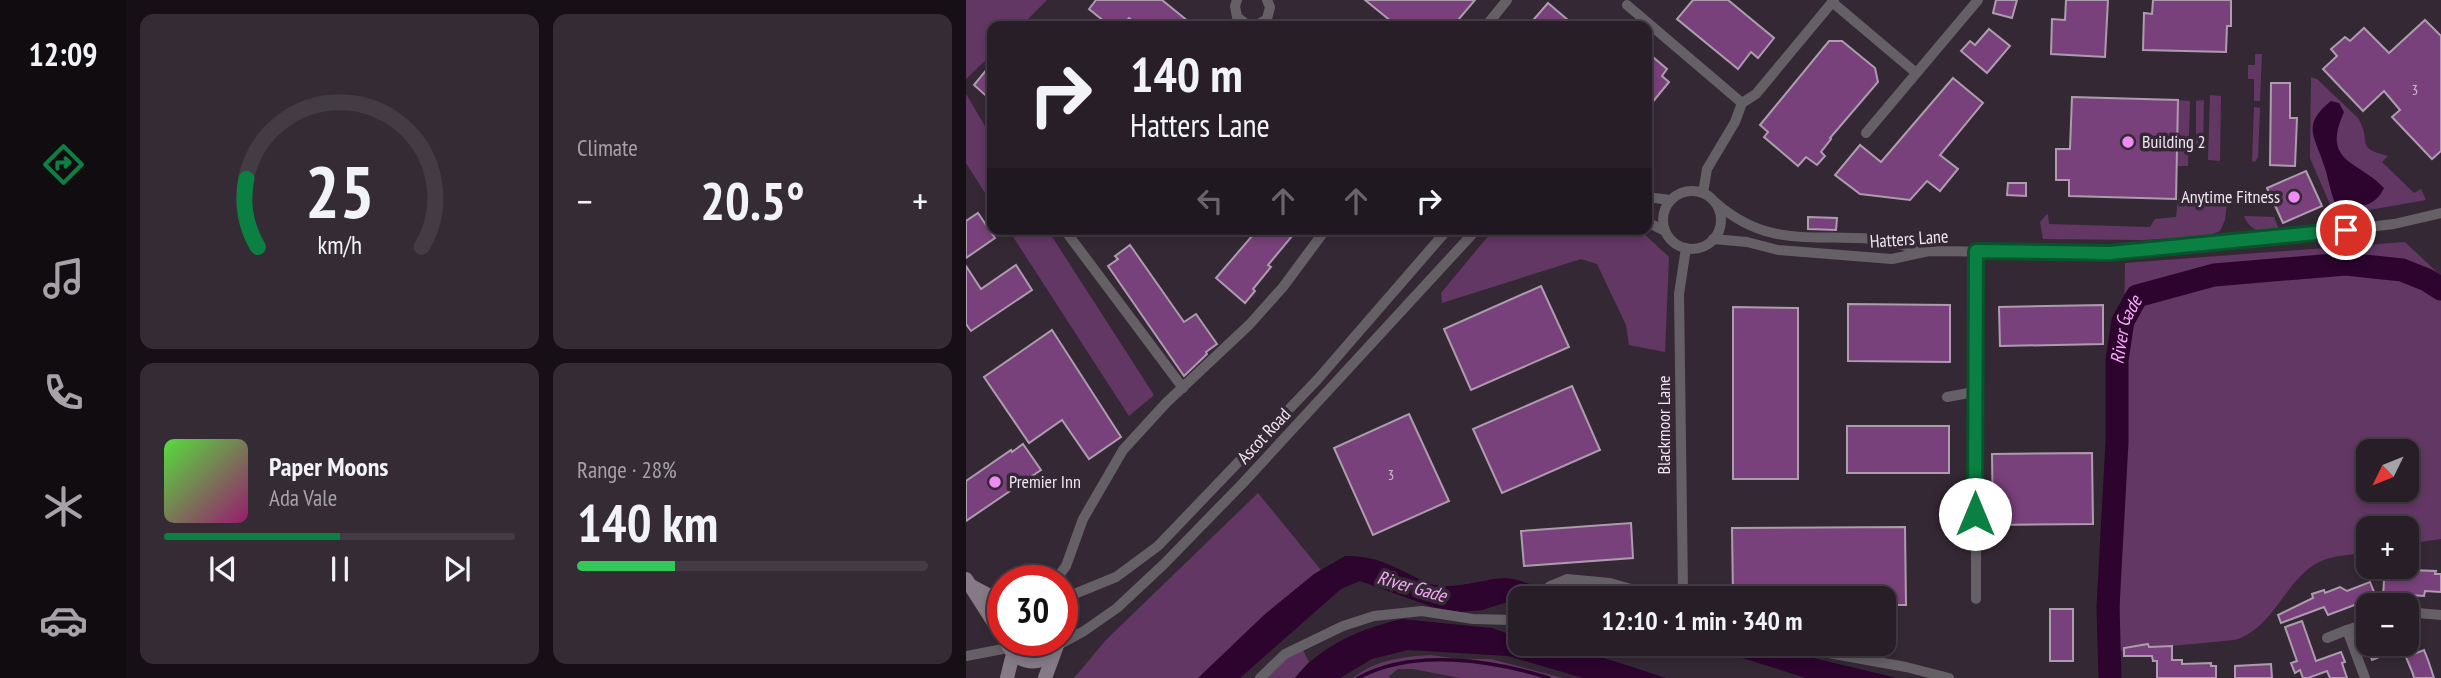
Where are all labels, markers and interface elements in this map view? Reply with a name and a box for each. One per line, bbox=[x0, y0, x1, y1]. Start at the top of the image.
text: 12:09 bbox=[28, 33, 98, 75]
text: 140 m bbox=[1130, 42, 1243, 106]
icon: right bbox=[1015, 49, 1106, 140]
house number: 3 bbox=[2412, 81, 2418, 99]
text: Hatters Lane bbox=[1130, 104, 1270, 146]
place label: Building 2 bbox=[2142, 130, 2206, 153]
text: Climate bbox=[577, 133, 638, 162]
marker: Building 2 bbox=[2120, 134, 2136, 150]
icon: directions bbox=[39, 140, 88, 189]
text: 25 bbox=[305, 144, 374, 238]
text: 20.5° bbox=[700, 167, 805, 234]
text: − bbox=[577, 176, 593, 225]
text: + bbox=[912, 176, 928, 225]
icon: left bbox=[1191, 182, 1229, 220]
icon: ahead bbox=[1264, 182, 1302, 220]
icon: ahead bbox=[1337, 182, 1375, 220]
icon: right bbox=[1410, 182, 1448, 220]
place label: Anytime Fitness bbox=[2181, 185, 2280, 208]
marker: Anytime Fitness bbox=[2286, 189, 2302, 205]
pin bbox=[2316, 200, 2376, 260]
icon: arrive bbox=[2327, 211, 2365, 249]
street label: Hatters Lane bbox=[1869, 224, 1949, 253]
text: km/h bbox=[317, 229, 362, 261]
icon: music bbox=[39, 254, 88, 303]
water label: River Gade bbox=[2105, 290, 2148, 365]
icon: phone bbox=[39, 368, 88, 417]
street label: Blackmoor Lane bbox=[1652, 375, 1675, 475]
street label: Ascot Road bbox=[1232, 403, 1295, 468]
north arrow bbox=[2356, 439, 2418, 502]
map controls bbox=[2356, 439, 2419, 656]
text: Paper Moons bbox=[269, 450, 388, 483]
text: Range · 28% bbox=[577, 455, 677, 484]
house number: 3 bbox=[1388, 466, 1394, 484]
place label: Premier Inn bbox=[1009, 470, 1081, 493]
marker: Premier Inn bbox=[987, 474, 1003, 490]
position arrow bbox=[1938, 477, 2012, 551]
icon: climate bbox=[39, 482, 88, 531]
text: Ada Vale bbox=[269, 483, 337, 512]
text: 140 km bbox=[577, 489, 718, 556]
button: + bbox=[2356, 516, 2419, 579]
icon: previous bbox=[204, 550, 242, 588]
icon: pause bbox=[321, 550, 359, 588]
icon: next bbox=[438, 550, 476, 588]
speed limit sign: 30 bbox=[987, 565, 1078, 656]
water label: River Gade bbox=[1375, 565, 1450, 608]
button: − bbox=[2356, 593, 2419, 656]
icon: car bbox=[39, 596, 88, 645]
text: 12:10 · 1 min · 340 m bbox=[1602, 604, 1802, 637]

